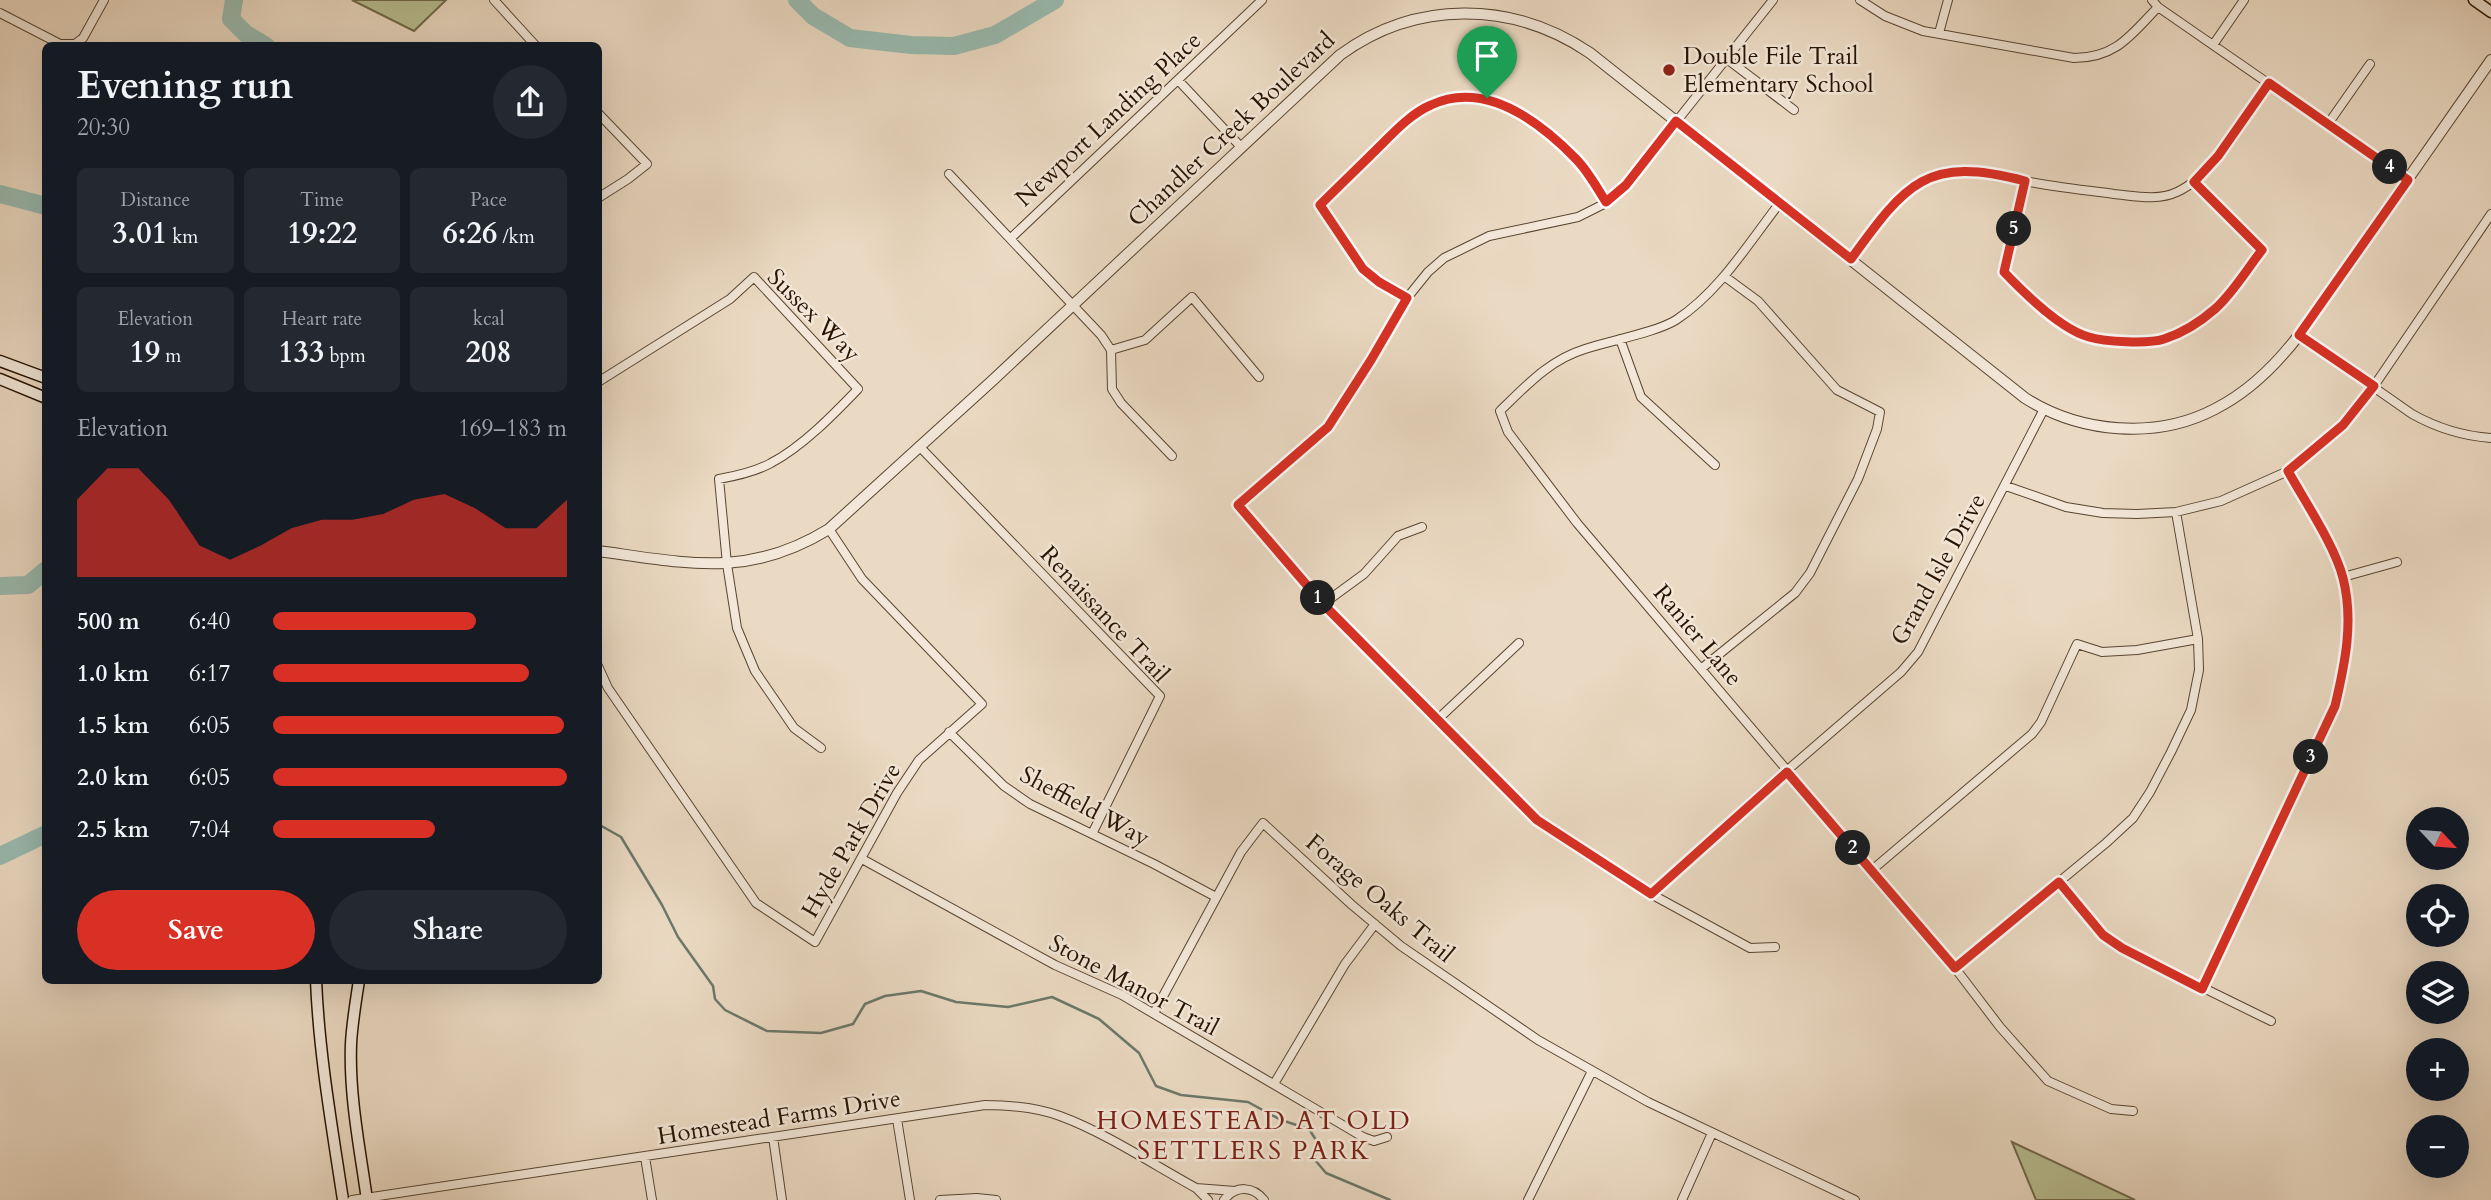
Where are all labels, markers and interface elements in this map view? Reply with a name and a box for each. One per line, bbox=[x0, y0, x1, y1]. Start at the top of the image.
street label: Newport Landing Place bbox=[1008, 24, 1209, 214]
street label: Chandler Creek Boulevard bbox=[1121, 24, 1342, 234]
pin bbox=[1457, 26, 1517, 98]
icon: arrive bbox=[1468, 37, 1506, 75]
place label: Double File Trail Elementary School bbox=[1683, 40, 1874, 101]
text: Evening run bbox=[77, 60, 293, 112]
marker: Double File Trail Elementary School bbox=[1661, 62, 1677, 78]
button: share bbox=[493, 65, 567, 139]
text: 20:30 bbox=[77, 112, 130, 143]
pin: 4 bbox=[2372, 150, 2408, 184]
text: 4 bbox=[2385, 153, 2394, 179]
text: Distance bbox=[121, 187, 190, 213]
text: Time bbox=[300, 187, 344, 213]
text: Pace bbox=[470, 187, 507, 213]
pin: 5 bbox=[1996, 212, 2032, 246]
text: 3.01 bbox=[112, 213, 167, 254]
text: 19:22 bbox=[287, 213, 357, 254]
text: 6:26 bbox=[443, 213, 497, 254]
text: 5 bbox=[2009, 215, 2018, 241]
text: km bbox=[167, 224, 198, 250]
text: /km bbox=[497, 224, 535, 250]
street label: Sussex Way bbox=[760, 261, 868, 370]
text: Elevation bbox=[118, 306, 193, 332]
text: Heart rate bbox=[282, 306, 362, 332]
text: kcal bbox=[473, 306, 505, 332]
text: 19 bbox=[129, 332, 160, 373]
text: 133 bbox=[278, 332, 324, 373]
text: 208 bbox=[466, 332, 512, 373]
text: m bbox=[160, 343, 181, 369]
text: bpm bbox=[324, 343, 366, 369]
text: Elevation bbox=[77, 413, 168, 444]
text: 169–183 m bbox=[458, 413, 567, 444]
street label: Grand Isle Drive bbox=[1883, 487, 1994, 651]
street label: Renaissance Trail bbox=[1032, 539, 1177, 690]
street label: Ranier Lane bbox=[1645, 578, 1750, 693]
pin: 1 bbox=[1300, 580, 1336, 616]
text: 1 bbox=[1313, 584, 1322, 610]
text: 500 m bbox=[77, 606, 140, 637]
text: 6:40 bbox=[189, 606, 230, 637]
text: 1.0 km bbox=[77, 658, 149, 689]
text: 6:17 bbox=[189, 658, 230, 689]
text: 1.5 km bbox=[77, 710, 149, 741]
text: 6:05 bbox=[189, 710, 230, 741]
pin: 3 bbox=[2294, 740, 2328, 774]
text: 3 bbox=[2306, 743, 2315, 769]
street label: Hyde Park Drive bbox=[794, 757, 909, 924]
street label: Sheffield Way bbox=[1014, 758, 1156, 855]
text: 2.0 km bbox=[77, 762, 149, 793]
text: 6:05 bbox=[189, 762, 230, 793]
north arrow bbox=[2406, 807, 2469, 870]
map controls bbox=[2406, 807, 2469, 1178]
text: 2.5 km bbox=[77, 814, 149, 845]
text: 7:04 bbox=[189, 814, 230, 845]
street label: Forage Oaks Trail bbox=[1298, 826, 1461, 970]
pin: 2 bbox=[1836, 830, 1870, 866]
text: 2 bbox=[1848, 834, 1857, 860]
button: locate bbox=[2406, 884, 2469, 947]
button: Save bbox=[77, 890, 315, 970]
button: Share bbox=[329, 890, 567, 970]
street label: Stone Manor Trail bbox=[1043, 927, 1224, 1044]
button: layers bbox=[2406, 961, 2469, 1024]
button: + bbox=[2406, 1038, 2469, 1101]
street label: Homestead Farms Drive bbox=[655, 1082, 903, 1153]
district label: HOMESTEAD AT OLD SETTLERS PARK bbox=[1096, 1103, 1412, 1168]
button: − bbox=[2406, 1115, 2469, 1178]

